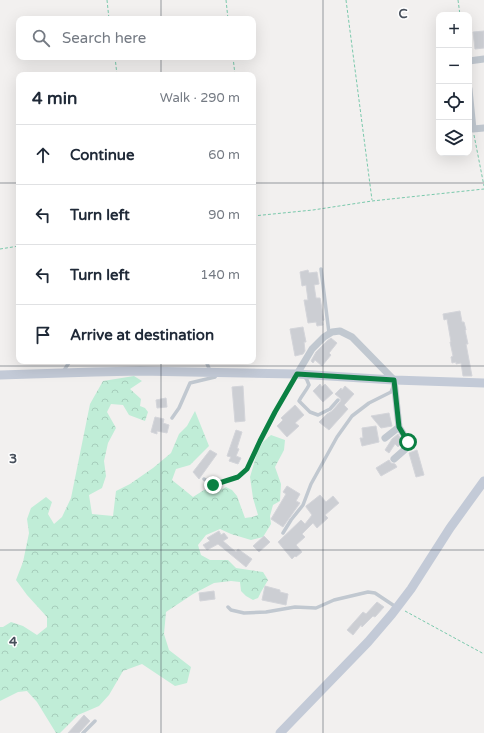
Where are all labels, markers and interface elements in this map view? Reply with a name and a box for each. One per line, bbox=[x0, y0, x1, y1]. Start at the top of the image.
text: C bbox=[398, 6, 408, 22]
map controls bbox=[436, 12, 472, 156]
button: + bbox=[436, 12, 472, 48]
search box bbox=[16, 16, 256, 60]
icon: search bbox=[30, 27, 52, 49]
text: Search here bbox=[62, 29, 146, 47]
button: − bbox=[436, 48, 472, 84]
button: locate bbox=[436, 84, 472, 120]
text: 4 min bbox=[32, 88, 77, 109]
text: Walk · 290 m bbox=[160, 90, 240, 106]
button: layers bbox=[436, 120, 472, 156]
icon: ahead bbox=[32, 144, 54, 166]
text: Continue bbox=[70, 146, 134, 164]
text: 60 m bbox=[208, 147, 240, 163]
icon: left bbox=[32, 204, 54, 226]
text: Turn left bbox=[70, 206, 130, 224]
text: 90 m bbox=[208, 207, 240, 223]
icon: left bbox=[32, 264, 54, 286]
text: Turn left bbox=[70, 266, 130, 284]
text: 140 m bbox=[200, 267, 240, 283]
icon: arrive bbox=[32, 324, 54, 346]
text: Arrive at destination bbox=[70, 326, 214, 344]
route start bbox=[399, 433, 417, 451]
text: 3 bbox=[9, 451, 17, 467]
route end bbox=[204, 476, 222, 494]
text: 4 bbox=[9, 634, 18, 650]

